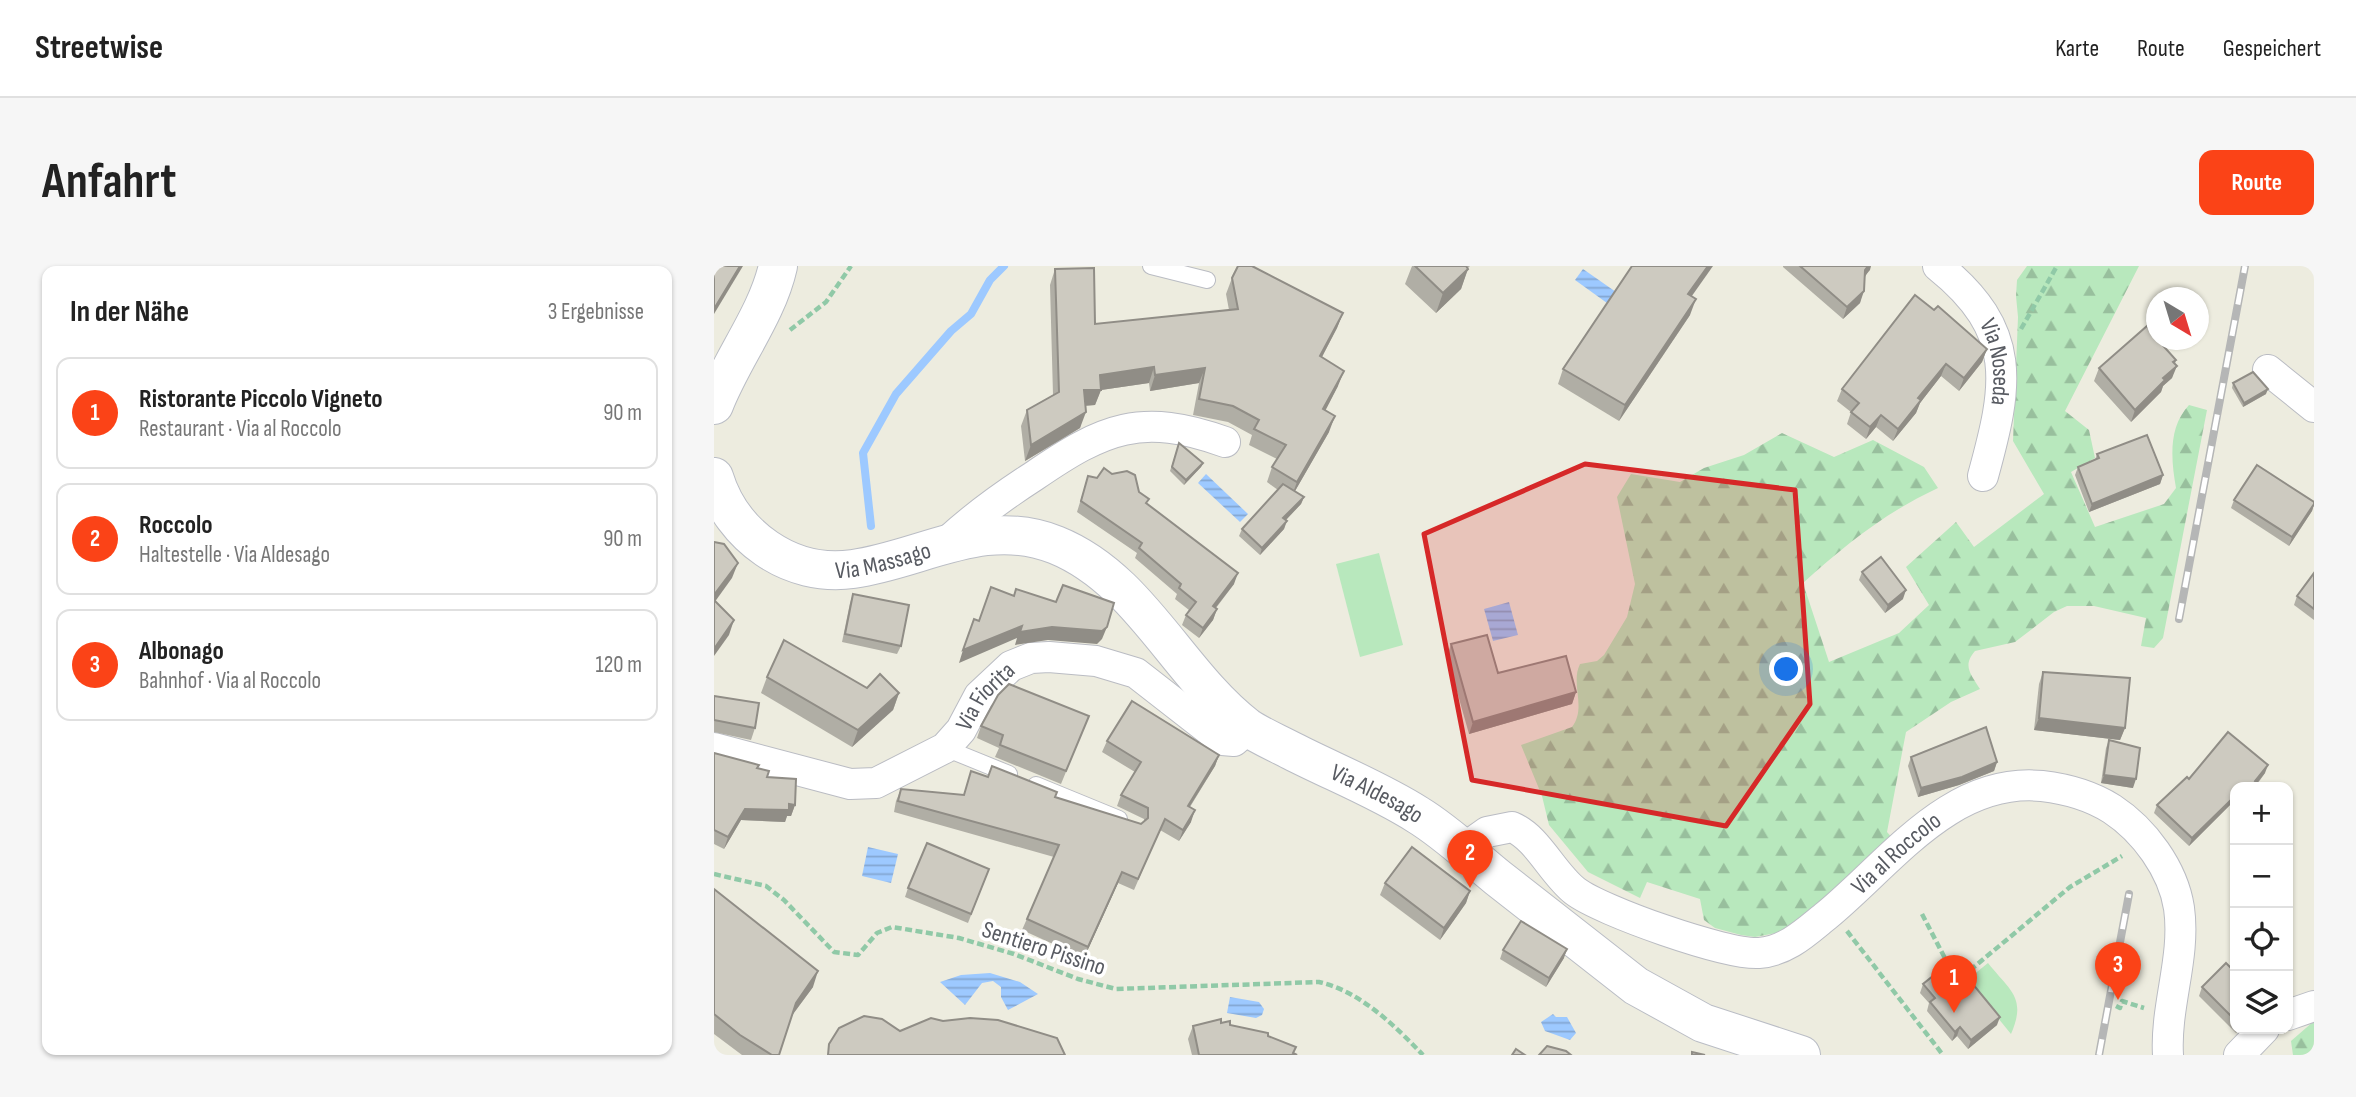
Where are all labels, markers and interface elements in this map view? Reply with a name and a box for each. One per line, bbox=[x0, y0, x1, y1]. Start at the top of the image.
text: Streetwise bbox=[35, 28, 163, 68]
text: Karte bbox=[2055, 34, 2099, 63]
text: Route bbox=[2137, 34, 2185, 63]
text: Gespeichert bbox=[2223, 34, 2321, 63]
button: Route bbox=[2199, 150, 2314, 215]
text: Anfahrt bbox=[42, 153, 176, 212]
north arrow bbox=[2146, 287, 2209, 350]
text: In der Nähe bbox=[70, 294, 189, 330]
text: 3 Ergebnisse bbox=[548, 298, 644, 326]
street label: Via Noseda bbox=[1973, 314, 2015, 407]
text: Ristorante Piccolo Vigneto bbox=[139, 384, 383, 415]
text: 1 bbox=[90, 399, 100, 427]
text: 90 m bbox=[603, 399, 642, 427]
text: Restaurant · Via al Roccolo bbox=[139, 415, 342, 443]
text: Roccolo bbox=[139, 510, 213, 541]
text: 2 bbox=[90, 525, 100, 553]
text: 90 m bbox=[603, 525, 642, 553]
street label: Via Massago bbox=[835, 536, 934, 585]
text: Haltestelle · Via Aldesago bbox=[139, 541, 330, 569]
text: Albonago bbox=[139, 636, 224, 667]
text: 3 bbox=[90, 651, 100, 679]
text: 120 m bbox=[596, 651, 642, 679]
your location bbox=[1769, 652, 1803, 686]
street label: Via Fiorita bbox=[949, 656, 1021, 735]
text: Bahnhof · Via al Roccolo bbox=[139, 667, 321, 695]
street label: Via Aldesago bbox=[1326, 758, 1429, 830]
map controls bbox=[2230, 782, 2293, 1034]
button: + bbox=[2230, 782, 2293, 845]
street label: Via al Roccolo bbox=[1845, 806, 1947, 901]
pin: 2 bbox=[1447, 830, 1493, 888]
button: − bbox=[2230, 845, 2293, 908]
button: locate bbox=[2230, 908, 2293, 971]
street label: Sentiero Pissino bbox=[978, 915, 1109, 982]
pin: 3 bbox=[2095, 942, 2141, 1000]
pin: 1 bbox=[1931, 955, 1977, 1013]
button: layers bbox=[2230, 971, 2293, 1034]

